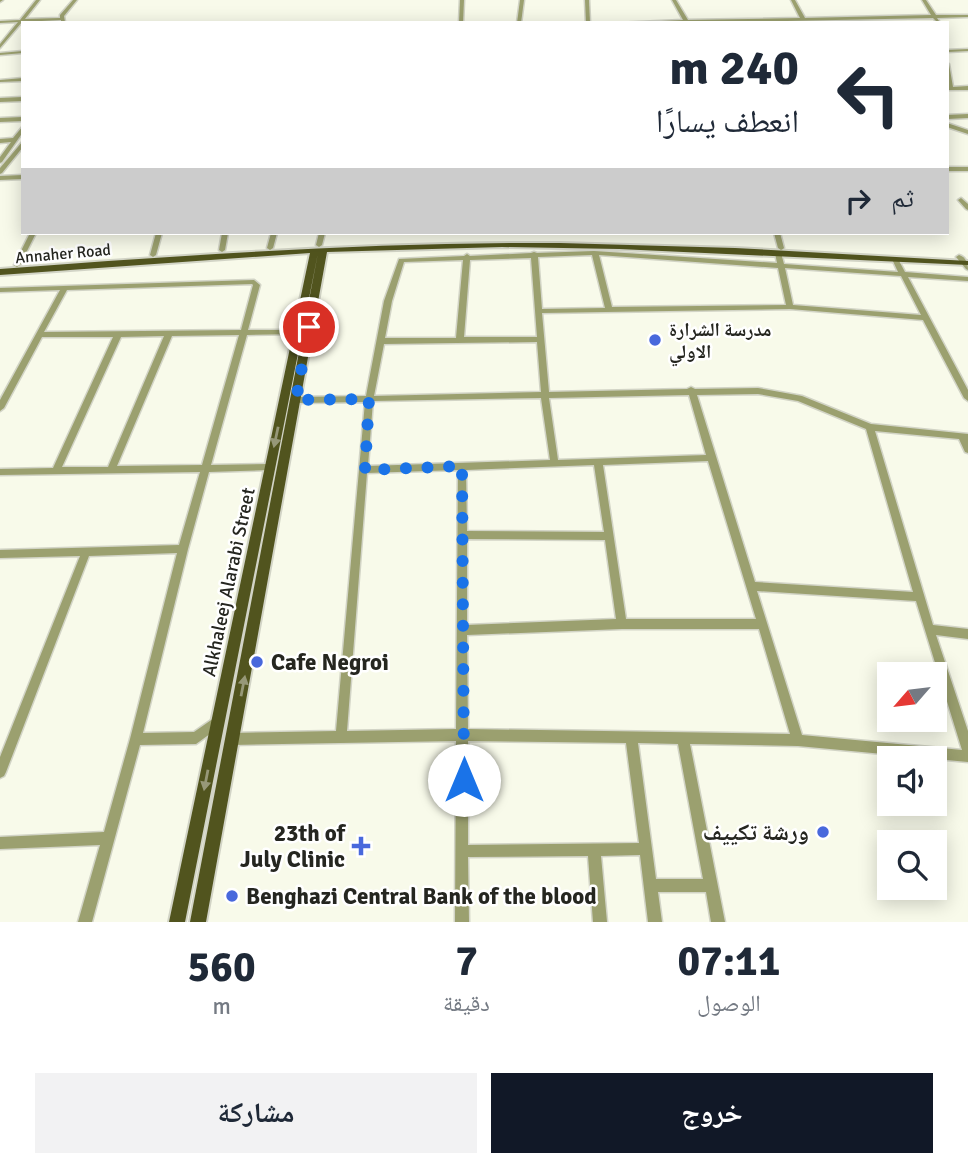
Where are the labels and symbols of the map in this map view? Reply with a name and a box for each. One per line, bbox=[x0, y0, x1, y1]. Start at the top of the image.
street label: Annaher Road bbox=[15, 240, 112, 268]
pin bbox=[279, 297, 339, 357]
place label: مدرسة الشرارة الاولي bbox=[669, 318, 772, 367]
marker: مدرسة الشرارة الاولي bbox=[647, 332, 663, 348]
one-way arrow bbox=[270, 426, 281, 448]
street label: Alkhaleej Alarabi Street bbox=[197, 485, 261, 679]
place label: Cafe Negroi bbox=[271, 648, 389, 677]
marker: Cafe Negroi bbox=[249, 654, 265, 670]
north arrow bbox=[877, 662, 947, 732]
one-way arrow bbox=[237, 675, 248, 697]
position arrow bbox=[427, 743, 501, 817]
one-way arrow bbox=[200, 769, 211, 791]
place label: ورشة تكييف bbox=[703, 818, 809, 847]
place label: 23th of July Clinic bbox=[240, 819, 347, 874]
marker: ورشة تكييف bbox=[815, 824, 831, 840]
marker: 23th of July Clinic bbox=[351, 836, 371, 856]
place label: Benghazi Central Bank of the blood bbox=[246, 882, 597, 911]
marker: Benghazi Central Bank of the blood bbox=[224, 888, 240, 904]

